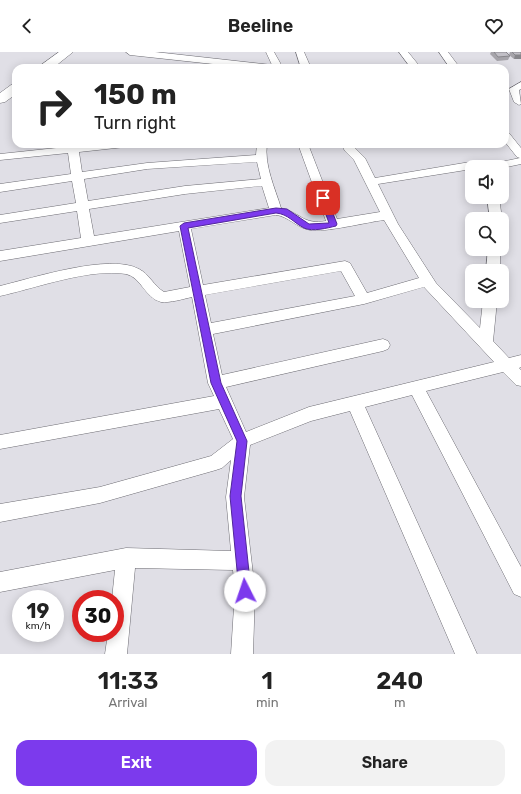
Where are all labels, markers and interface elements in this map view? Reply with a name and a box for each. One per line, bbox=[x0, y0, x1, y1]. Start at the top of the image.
icon: back bbox=[16, 15, 38, 37]
text: Beeline bbox=[228, 15, 293, 37]
icon: heart bbox=[483, 15, 505, 37]
text: 150 m bbox=[94, 78, 177, 111]
icon: right bbox=[28, 80, 80, 132]
text: Turn right bbox=[94, 112, 176, 134]
map controls bbox=[465, 160, 509, 308]
button: sound bbox=[465, 160, 509, 204]
pin bbox=[306, 181, 340, 215]
icon: arrive bbox=[312, 187, 334, 209]
button: search bbox=[465, 212, 509, 256]
button: layers bbox=[465, 264, 509, 308]
position arrow bbox=[224, 570, 266, 612]
speed limit sign: 30 bbox=[72, 590, 124, 642]
text: 19 bbox=[27, 599, 49, 623]
text: km/h bbox=[26, 620, 50, 632]
text: 11:33 bbox=[98, 667, 158, 695]
text: 1 bbox=[262, 667, 273, 695]
text: 240 bbox=[376, 667, 423, 695]
text: Arrival bbox=[108, 695, 148, 710]
text: min bbox=[256, 695, 279, 710]
text: m bbox=[394, 695, 406, 710]
button: Exit bbox=[16, 740, 257, 786]
button: Share bbox=[265, 740, 505, 786]

